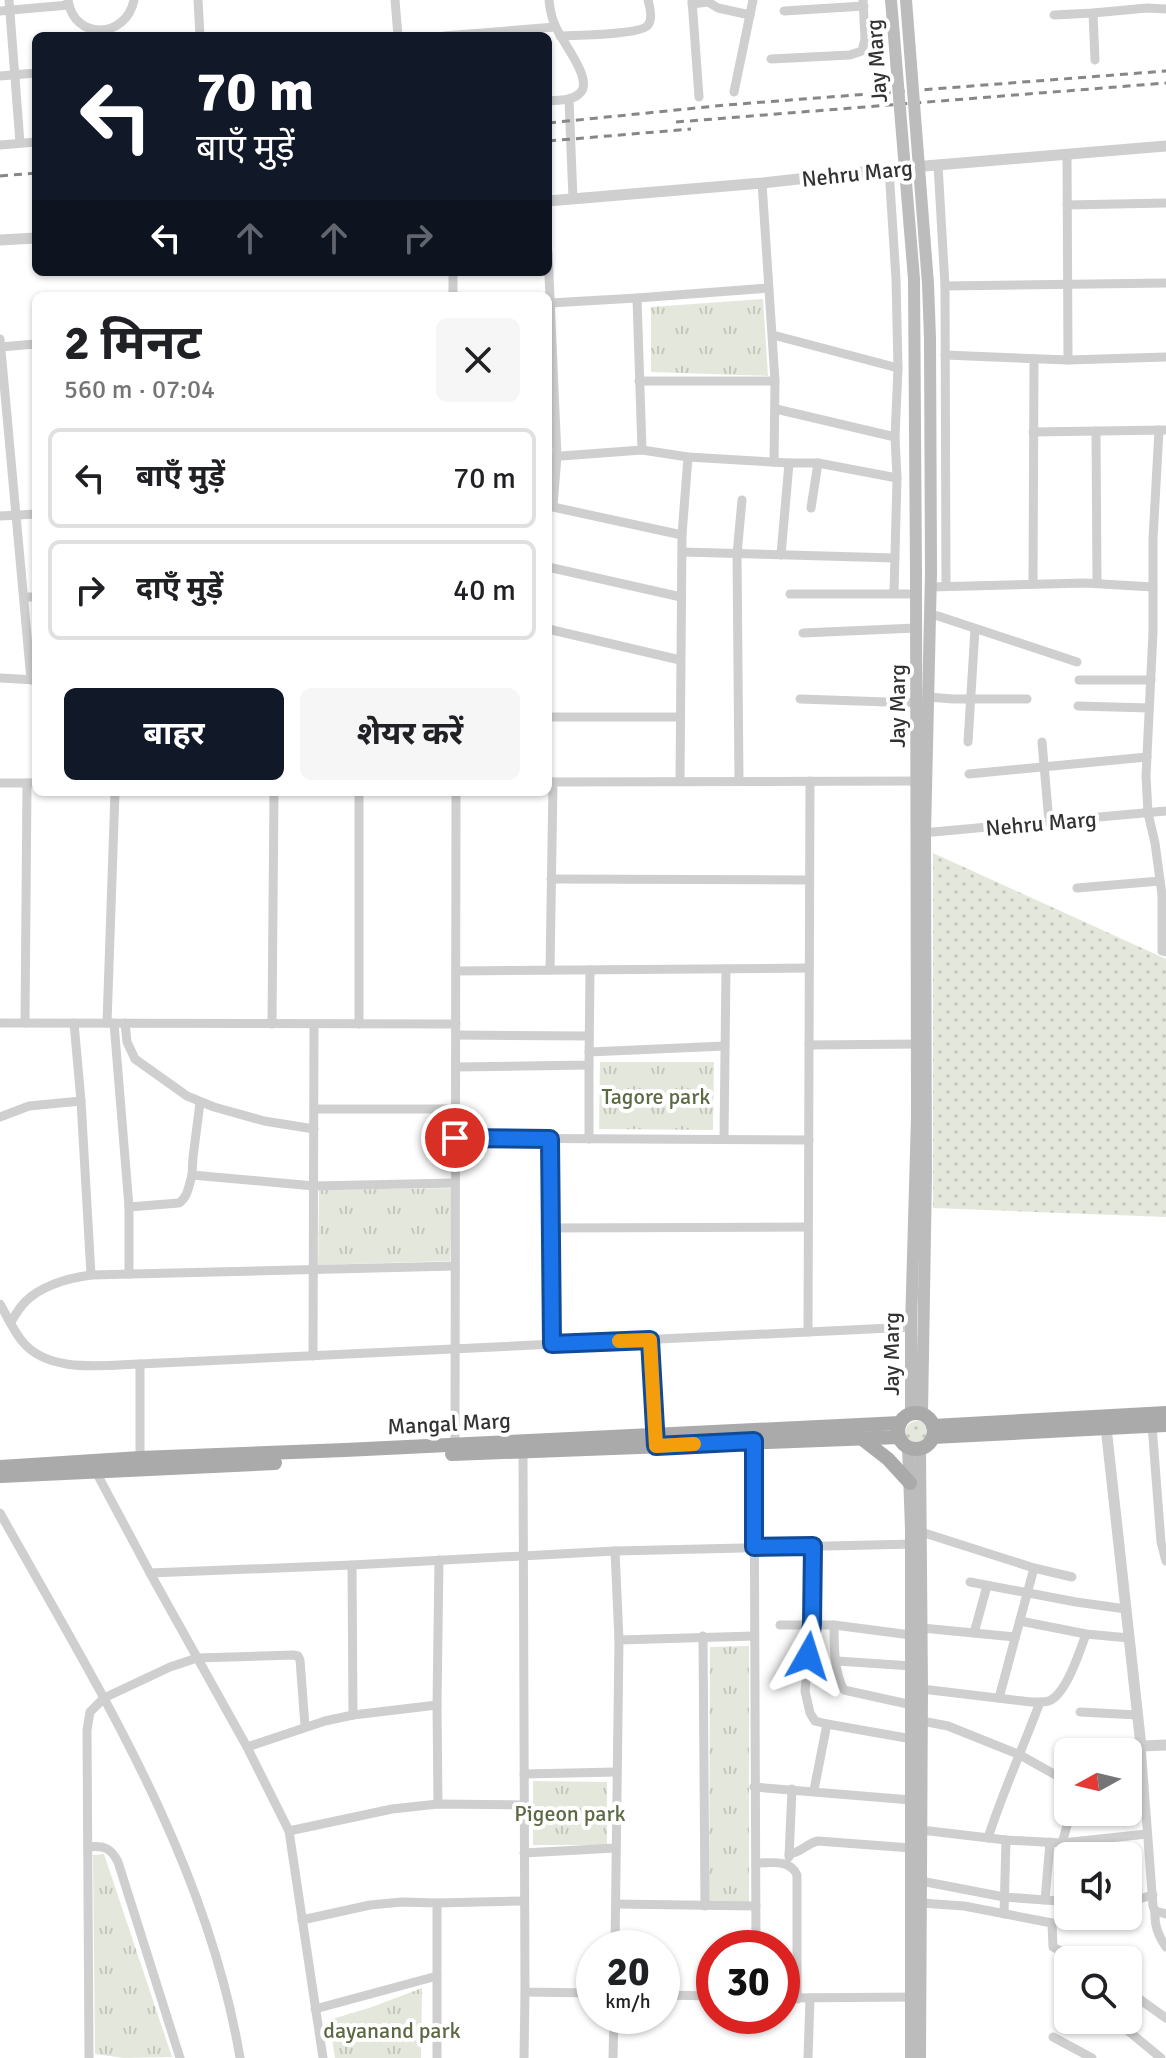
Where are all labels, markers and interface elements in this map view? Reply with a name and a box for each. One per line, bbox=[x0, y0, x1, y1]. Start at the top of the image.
street label: Jay Marg bbox=[860, 18, 893, 104]
text: 70 m bbox=[196, 57, 314, 126]
icon: left bbox=[64, 64, 168, 168]
text: बाएँ मुड़ें bbox=[196, 126, 295, 171]
street label: Nehru Marg bbox=[800, 154, 914, 193]
icon: left bbox=[144, 216, 188, 260]
icon: ahead bbox=[228, 216, 272, 260]
icon: ahead bbox=[312, 216, 356, 260]
icon: right bbox=[396, 216, 440, 260]
text: 2 मिनट bbox=[64, 314, 201, 373]
button: close bbox=[436, 318, 520, 402]
text: 560 m · 07:04 bbox=[64, 374, 215, 406]
icon: left bbox=[68, 456, 112, 500]
text: बाएँ मुड़ें bbox=[136, 458, 225, 495]
text: 70 m bbox=[453, 460, 516, 497]
icon: right bbox=[68, 568, 112, 612]
text: दाएँ मुड़ें bbox=[136, 570, 223, 607]
text: 40 m bbox=[453, 572, 516, 609]
street label: Jay Marg bbox=[884, 664, 911, 748]
button: बाहर bbox=[64, 688, 284, 780]
button: शेयर करें bbox=[300, 688, 520, 780]
street label: Nehru Marg bbox=[984, 805, 1098, 842]
park label: Tagore park bbox=[602, 1083, 710, 1110]
pin bbox=[421, 1104, 489, 1172]
icon: arrive bbox=[433, 1116, 477, 1160]
street label: Jay Marg bbox=[878, 1312, 905, 1396]
street label: Mangal Marg bbox=[387, 1407, 511, 1440]
position arrow bbox=[766, 1614, 850, 1698]
north arrow bbox=[1054, 1738, 1142, 1826]
map controls bbox=[1054, 1738, 1142, 2034]
park label: Pigeon park bbox=[514, 1800, 626, 1827]
button: sound bbox=[1054, 1842, 1142, 1930]
speed limit sign: 30 bbox=[696, 1930, 800, 2034]
button: search bbox=[1054, 1946, 1142, 2034]
text: 20 bbox=[606, 1947, 650, 1997]
text: km/h bbox=[605, 1989, 651, 2014]
park label: dayanand park bbox=[323, 2017, 461, 2044]

